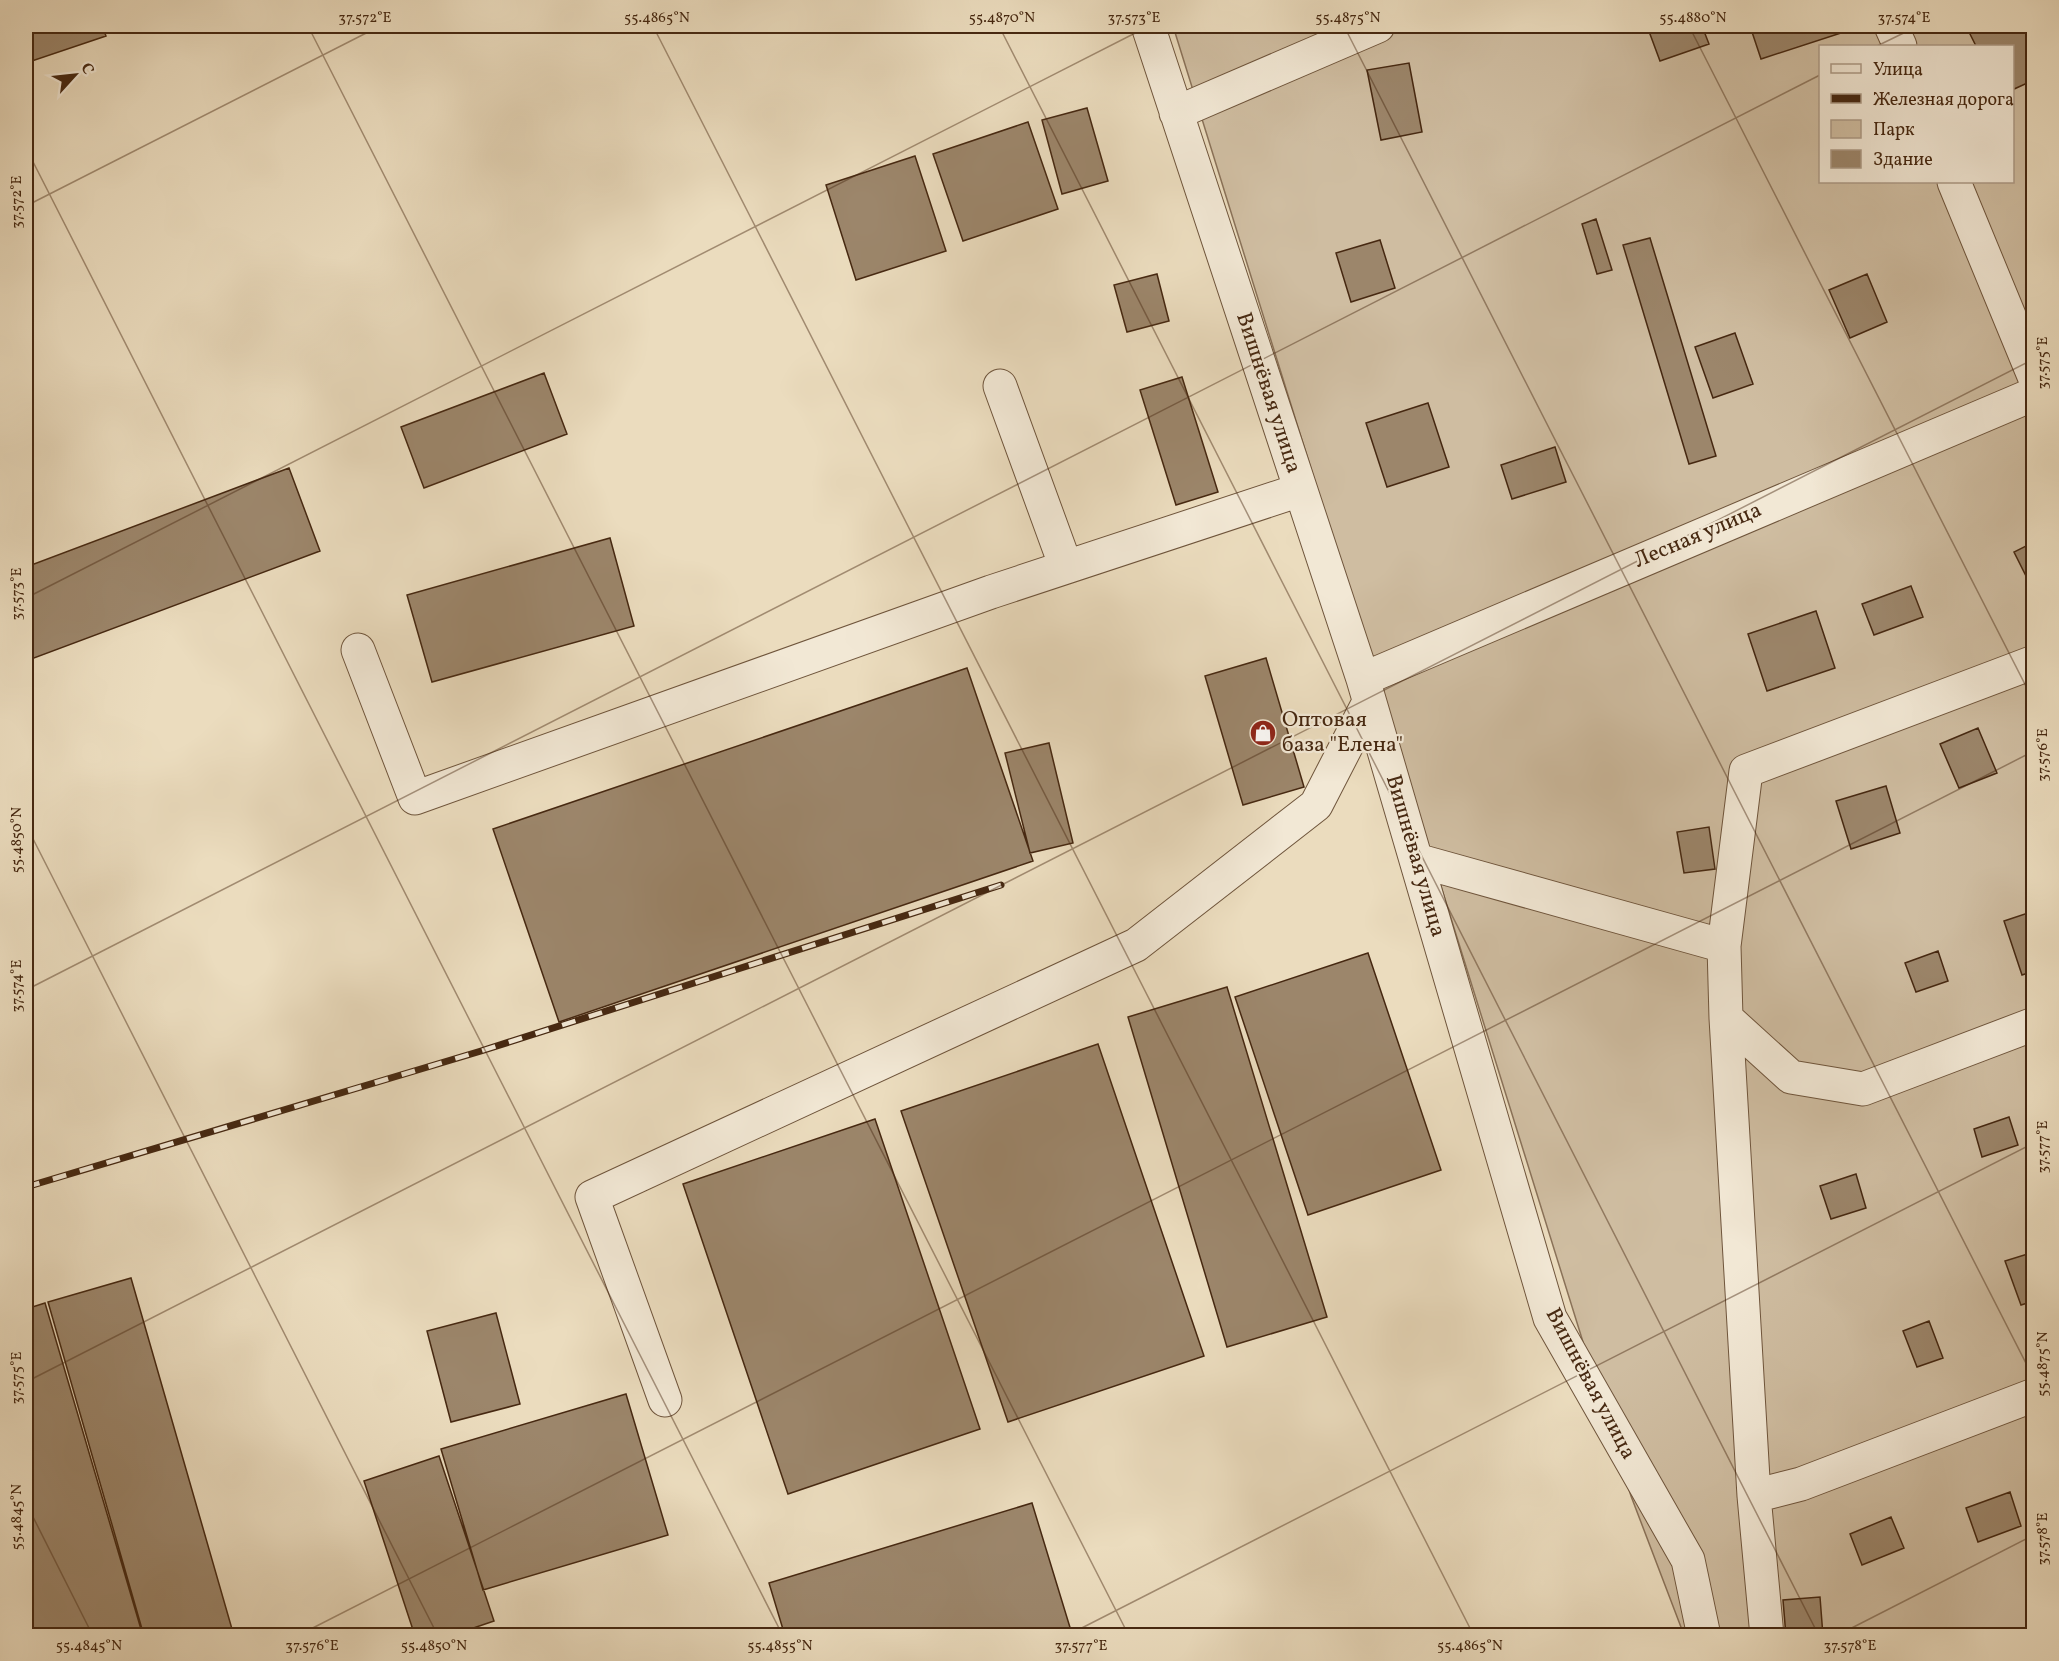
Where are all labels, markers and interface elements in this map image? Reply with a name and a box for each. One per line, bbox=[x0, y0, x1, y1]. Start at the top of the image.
text: 37.572°E bbox=[338, 8, 392, 29]
text: 55.4865°N bbox=[624, 8, 690, 29]
text: 55.4870°N bbox=[969, 8, 1035, 29]
text: 37.573°E bbox=[1107, 8, 1161, 29]
text: 55.4875°N bbox=[1315, 8, 1381, 29]
text: 55.4880°N bbox=[1659, 8, 1727, 29]
text: 37.574°E bbox=[1878, 8, 1930, 29]
north arrow bbox=[45, 45, 105, 105]
legend bbox=[1819, 45, 2014, 183]
text: Улица bbox=[1873, 58, 1923, 83]
text: С bbox=[74, 60, 99, 79]
text: Железная дорога bbox=[1873, 88, 2014, 113]
text: Парк bbox=[1873, 118, 1915, 143]
text: Здание bbox=[1873, 148, 1933, 173]
text: 37.572°E bbox=[7, 175, 28, 229]
street label: Вишнёвая улица bbox=[1227, 308, 1309, 478]
text: 37.575°E bbox=[2033, 336, 2054, 390]
street label: Лесная улица bbox=[1629, 495, 1767, 577]
text: 37.573°E bbox=[7, 567, 28, 621]
place label: Оптовая база "Елена" bbox=[1282, 705, 1403, 761]
shop icon: Оптовая база "Елена" bbox=[1248, 718, 1278, 748]
text: 37.576°E bbox=[2033, 728, 2054, 782]
street label: Вишнёвая улица bbox=[1377, 771, 1453, 941]
text: 55.4850°N bbox=[7, 807, 28, 873]
text: 37.574°E bbox=[7, 960, 28, 1012]
text: 37.577°E bbox=[2033, 1120, 2054, 1174]
street label: Вишнёвая улица bbox=[1537, 1303, 1643, 1465]
text: 55.4875°N bbox=[2033, 1331, 2054, 1397]
text: 37.575°E bbox=[7, 1351, 28, 1405]
text: 55.4845°N bbox=[7, 1484, 28, 1550]
text: 37.578°E bbox=[2033, 1513, 2054, 1566]
text: 55.4845°N bbox=[56, 1636, 122, 1657]
text: 37.576°E bbox=[285, 1636, 339, 1657]
text: 55.4850°N bbox=[401, 1636, 467, 1657]
text: 55.4855°N bbox=[747, 1636, 813, 1657]
text: 37.577°E bbox=[1054, 1636, 1108, 1657]
text: 55.4865°N bbox=[1437, 1636, 1503, 1657]
text: 37.578°E bbox=[1824, 1636, 1877, 1657]

